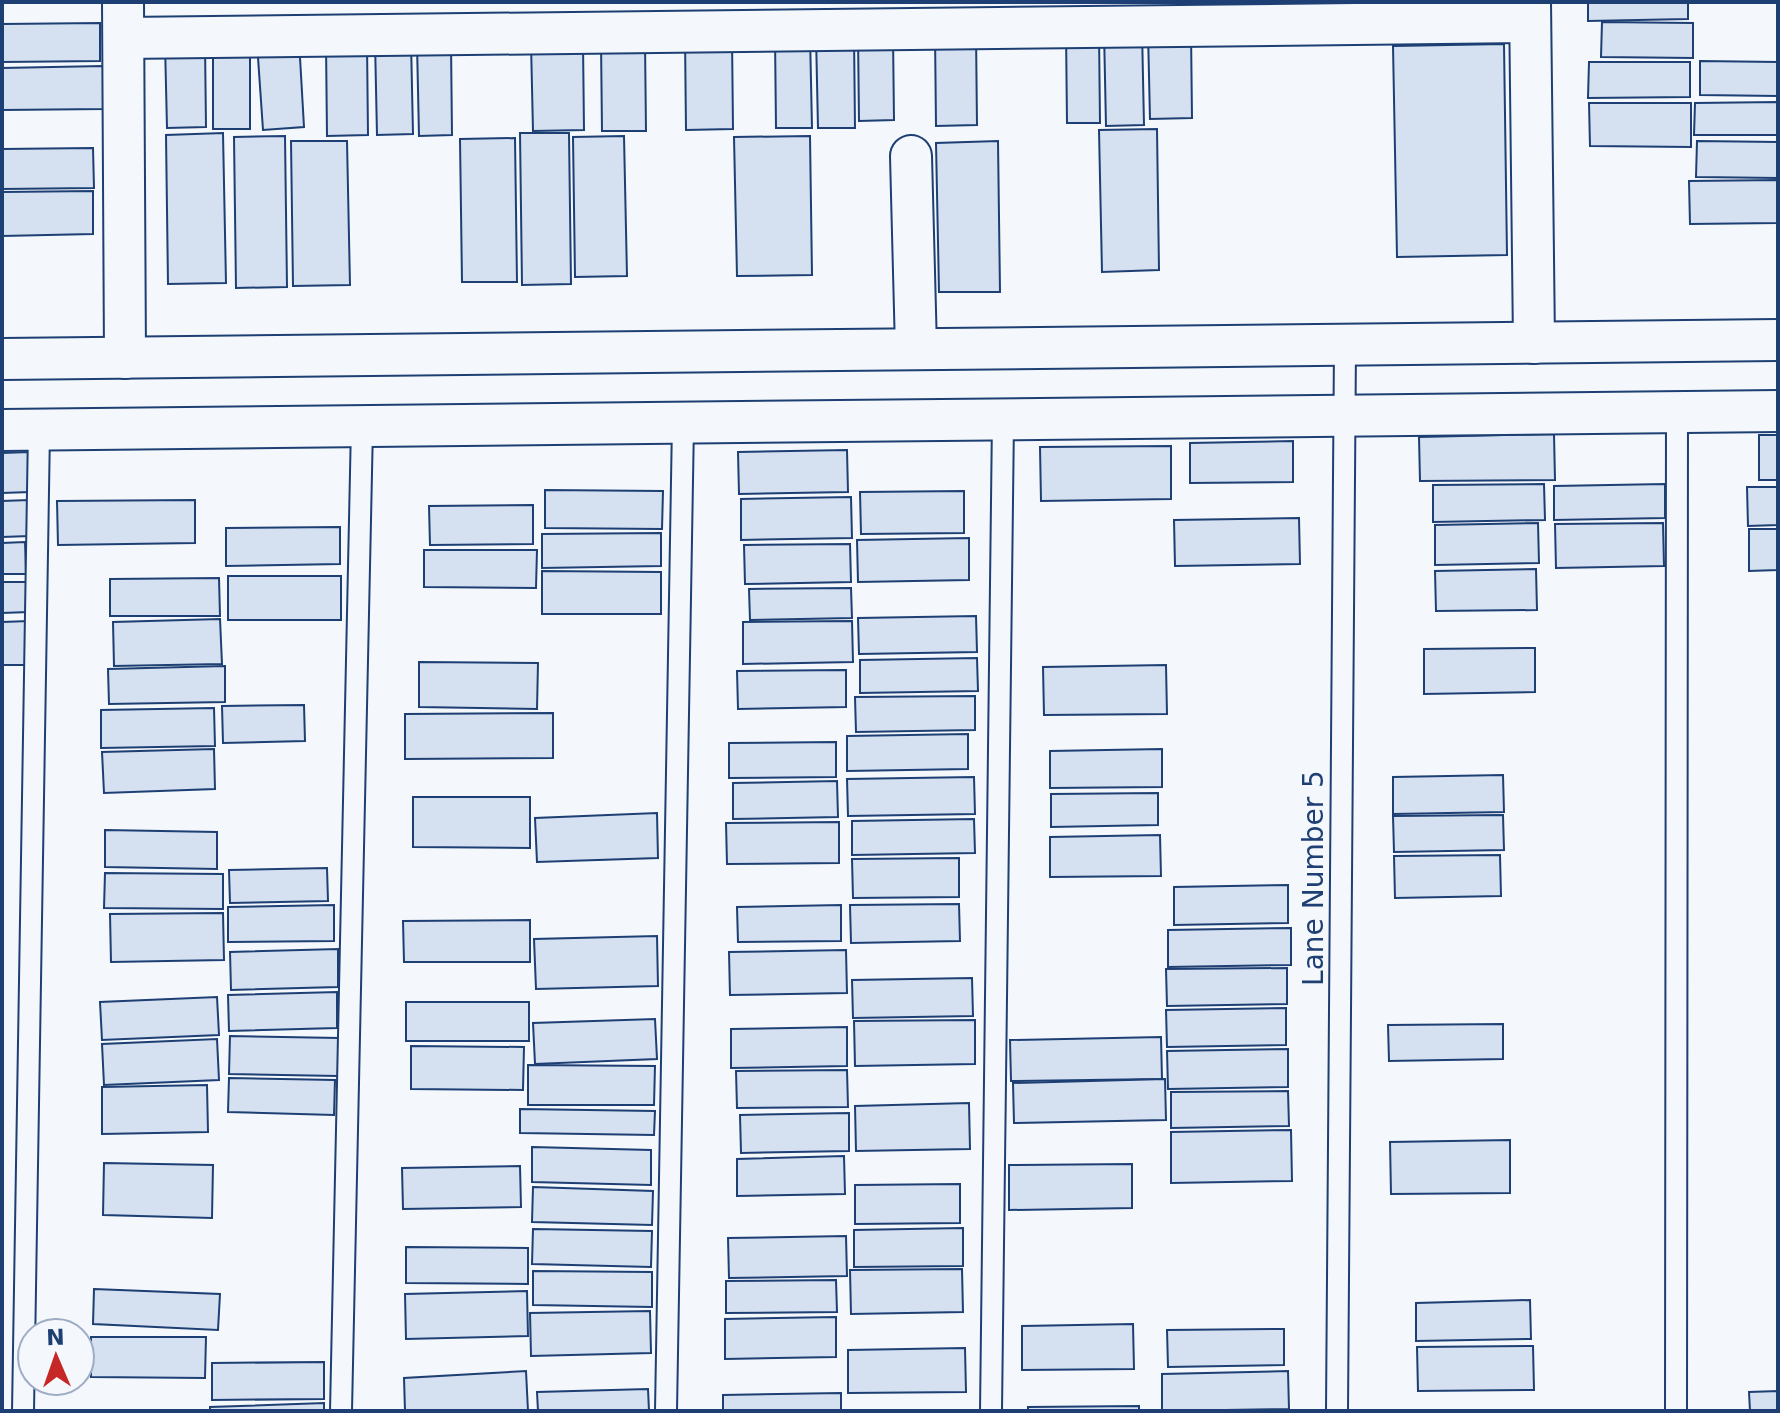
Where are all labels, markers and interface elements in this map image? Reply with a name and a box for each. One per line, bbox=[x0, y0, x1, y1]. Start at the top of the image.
street label: Lane Number 5 bbox=[1297, 770, 1330, 986]
north arrow bbox=[16, 1317, 96, 1397]
text: N bbox=[46, 1325, 65, 1350]

